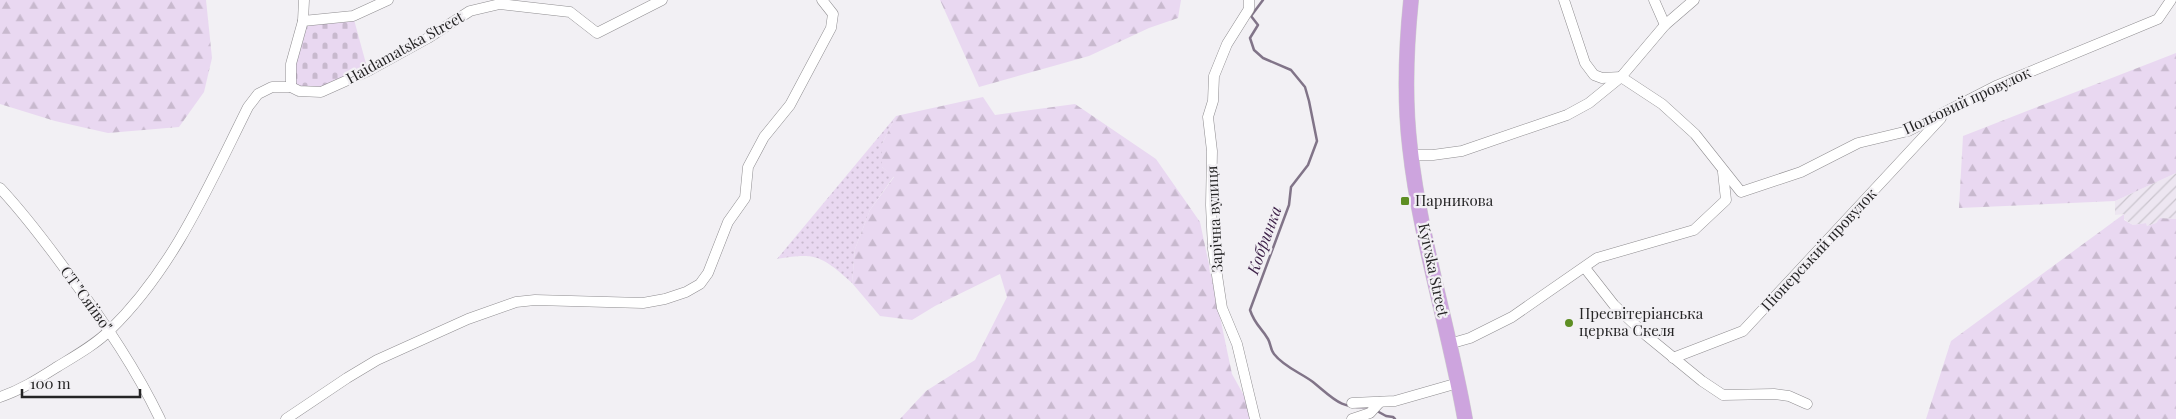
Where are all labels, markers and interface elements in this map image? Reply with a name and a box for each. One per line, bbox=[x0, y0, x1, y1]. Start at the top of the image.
street label: Haidamatska Street bbox=[342, 6, 467, 88]
street label: Польовий провулок bbox=[1899, 62, 2034, 138]
street label: Зарічна вулиця bbox=[1201, 165, 1227, 273]
street label: Піонерський провулок bbox=[1756, 183, 1881, 315]
place label: Парникова bbox=[1415, 190, 1494, 210]
marker: Парникова bbox=[1399, 195, 1411, 207]
water label: Кобринка bbox=[1241, 203, 1286, 278]
street label: Kyivska Street bbox=[1414, 221, 1454, 319]
street label: СТ "Сяйво" bbox=[56, 262, 117, 335]
place label: Пресвітеріанська церква Скеля bbox=[1579, 303, 1704, 340]
marker: Пресвітеріанська церква Скеля bbox=[1563, 317, 1575, 329]
scale bar bbox=[22, 366, 140, 398]
text: 100 m bbox=[30, 373, 71, 393]

